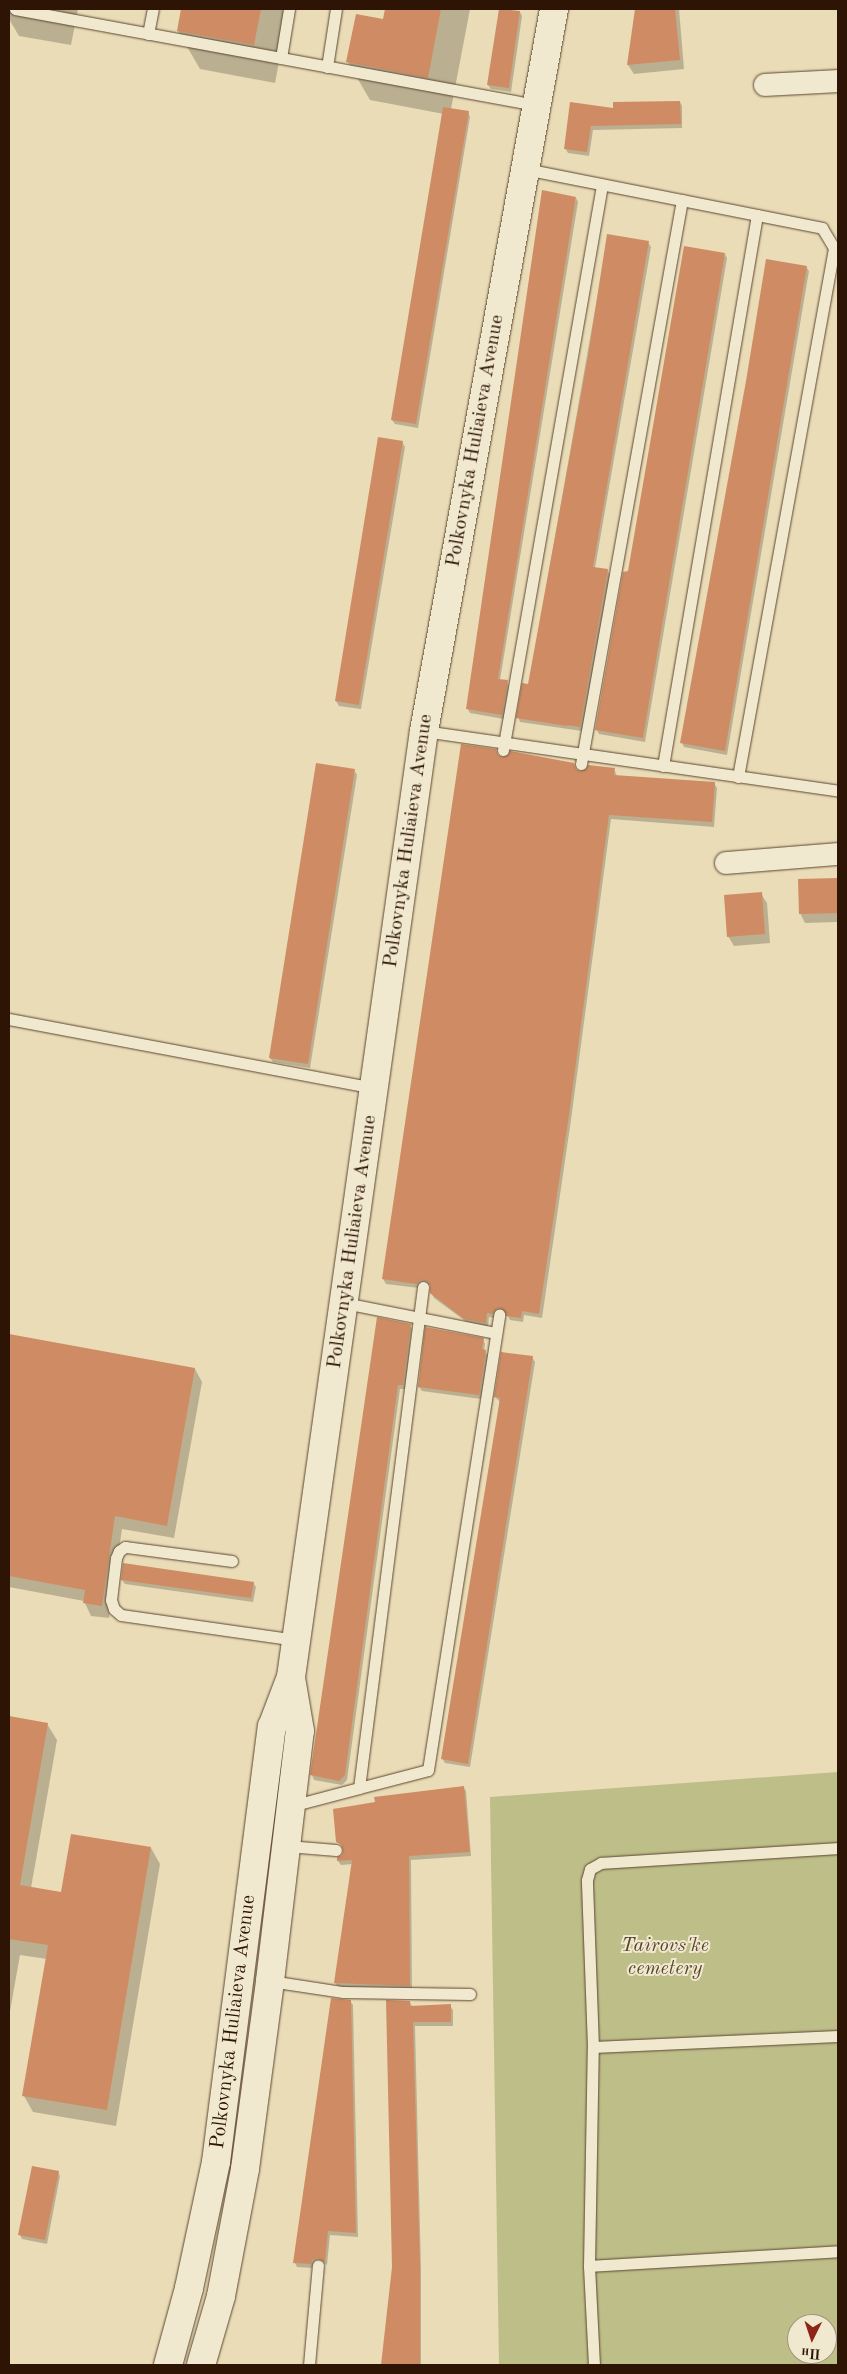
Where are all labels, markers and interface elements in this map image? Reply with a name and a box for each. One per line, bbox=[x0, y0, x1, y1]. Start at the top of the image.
street label: Polkovnyka Huliaieva Avenue bbox=[442, 313, 510, 569]
street label: Polkovnyka Huliaieva Avenue bbox=[379, 713, 439, 969]
street label: Polkovnyka Huliaieva Avenue bbox=[323, 1114, 383, 1370]
street label: Polkovnyka Huliaieva Avenue bbox=[206, 1894, 262, 2150]
park label: Tairovs'ke cemetery bbox=[621, 1935, 709, 1982]
north arrow bbox=[787, 2314, 837, 2364]
text: Пн bbox=[801, 2345, 821, 2361]

